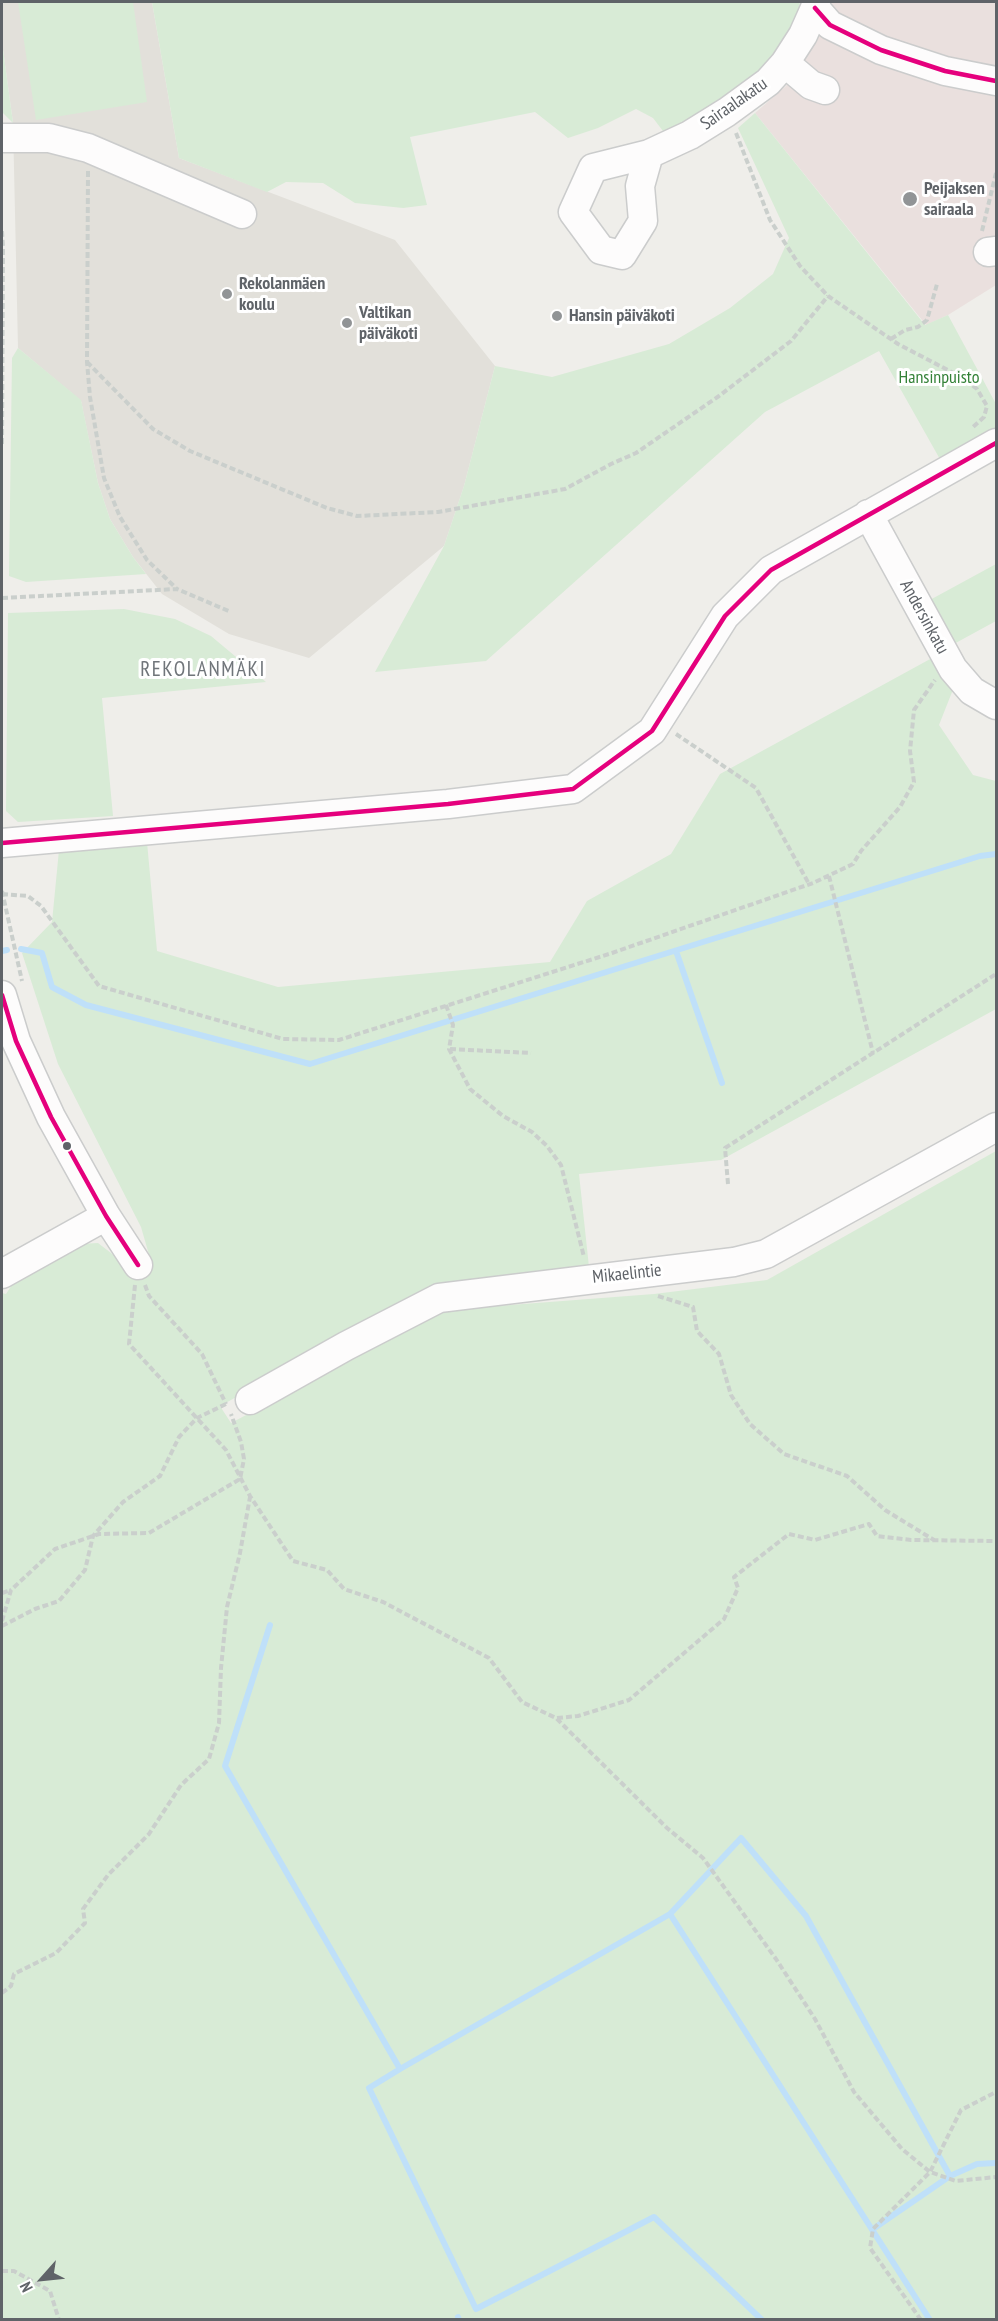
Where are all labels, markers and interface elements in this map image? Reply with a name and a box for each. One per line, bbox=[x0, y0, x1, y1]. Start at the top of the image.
street label: Sairaalakatu bbox=[696, 73, 772, 135]
place label: Peijaksen sairaala bbox=[924, 178, 985, 220]
marker: Peijaksen sairaala bbox=[901, 190, 919, 208]
place label: Rekolanmäen koulu bbox=[239, 273, 325, 316]
marker: Rekolanmäen koulu bbox=[220, 287, 234, 301]
place label: Valtikan päiväkoti bbox=[359, 302, 418, 344]
place label: Hansin päiväkoti bbox=[569, 305, 675, 327]
marker: Hansin päiväkoti bbox=[550, 309, 564, 323]
marker: Valtikan päiväkoti bbox=[340, 316, 354, 330]
park label: Hansinpuisto bbox=[899, 367, 979, 389]
street label: Andersinkatu bbox=[895, 576, 953, 658]
district label: REKOLANMÄKI bbox=[140, 657, 266, 683]
unlabelled marker bbox=[61, 1140, 73, 1152]
street label: Mikaelintie bbox=[591, 1260, 663, 1288]
north arrow bbox=[12, 2249, 72, 2309]
text: N bbox=[15, 2279, 37, 2296]

